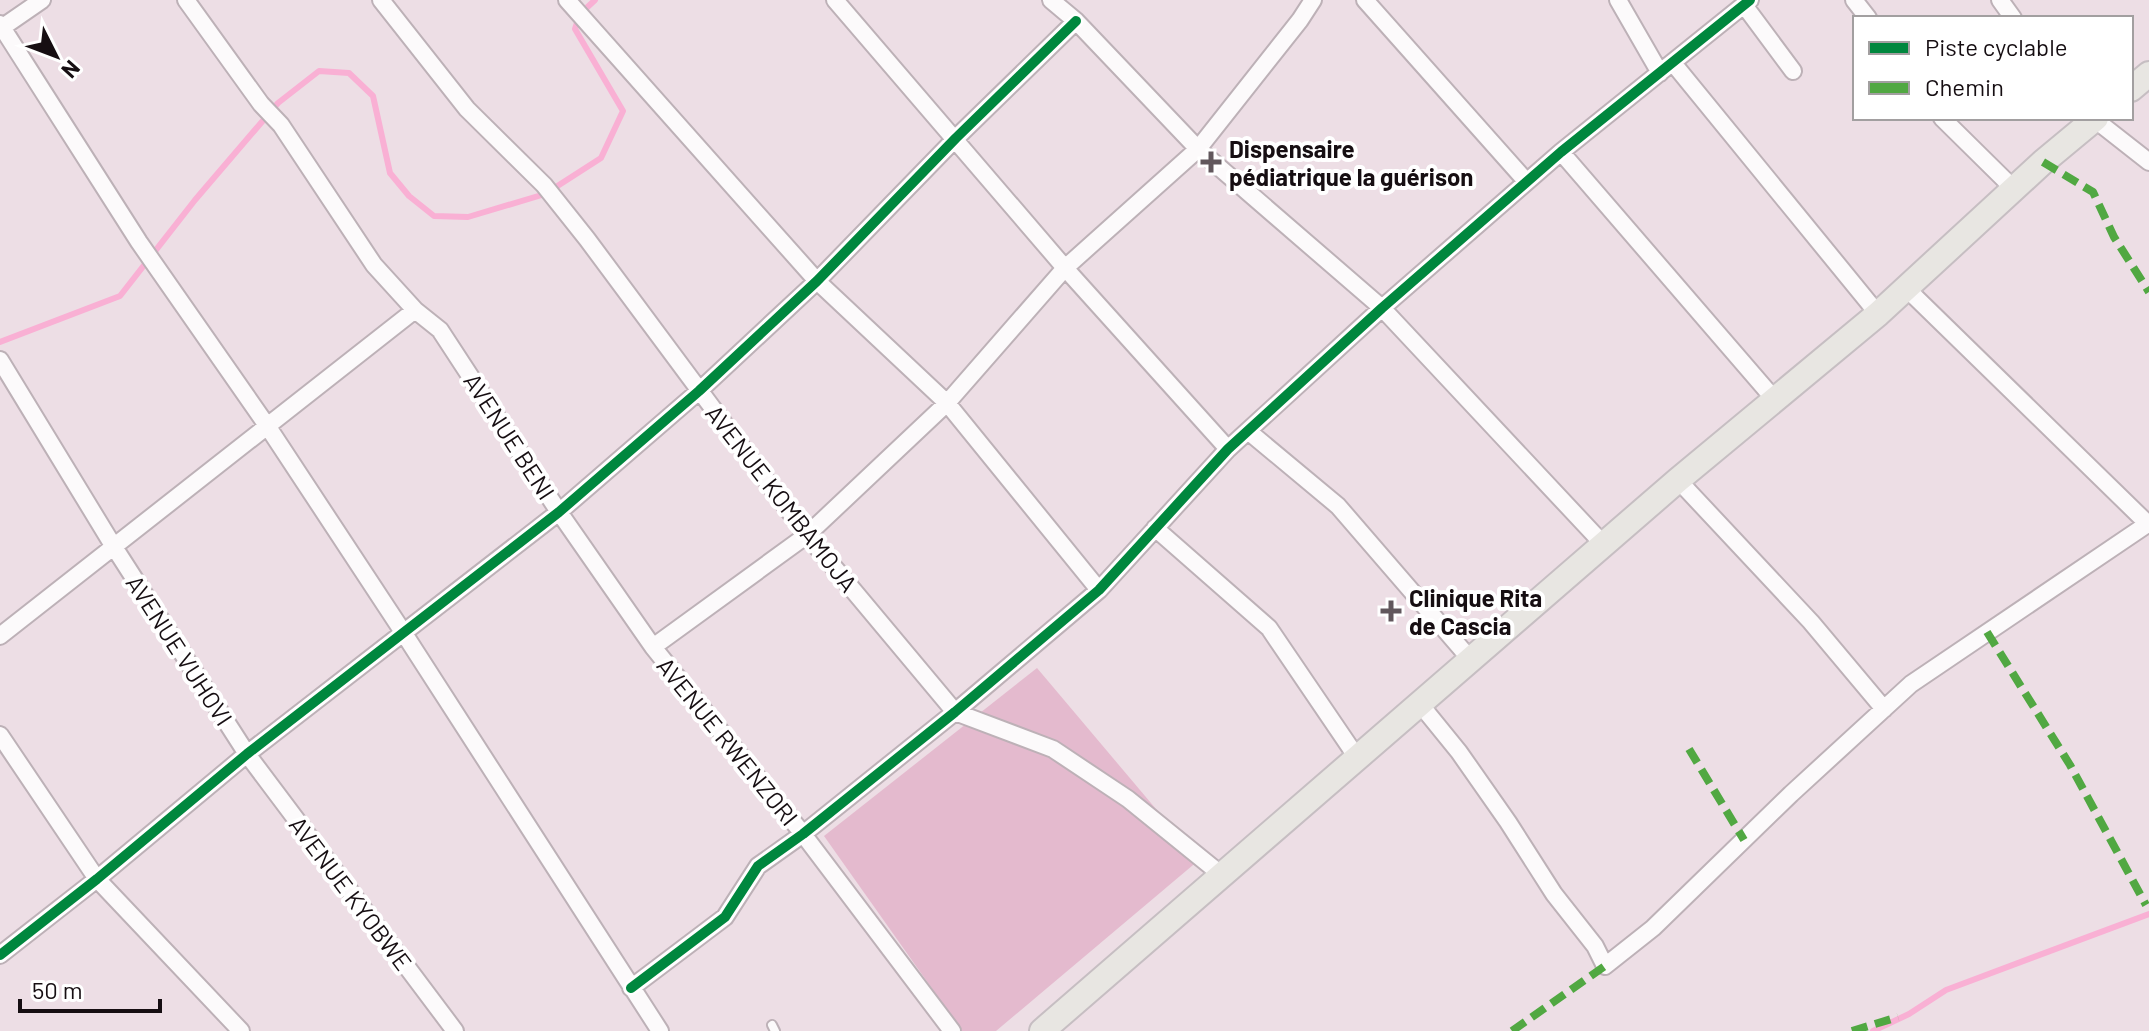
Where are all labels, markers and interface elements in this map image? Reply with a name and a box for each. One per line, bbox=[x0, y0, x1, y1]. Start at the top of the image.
north arrow bbox=[16, 16, 96, 96]
legend bbox=[1853, 16, 2133, 120]
text: Piste cyclable bbox=[1925, 32, 2068, 61]
text: N bbox=[57, 56, 86, 84]
text: Chemin bbox=[1925, 72, 2004, 101]
place label: Dispensaire pédiatrique la guérison bbox=[1229, 134, 1473, 191]
marker: Dispensaire pédiatrique la guérison bbox=[1200, 151, 1222, 173]
street label: AVENUE BENI bbox=[458, 367, 562, 505]
street label: AVENUE KOMBAMOJA bbox=[700, 399, 864, 597]
street label: AVENUE VUHOVI bbox=[121, 569, 239, 731]
place label: Clinique Rita de Cascia bbox=[1409, 583, 1542, 640]
marker: Clinique Rita de Cascia bbox=[1380, 600, 1402, 622]
street label: AVENUE RWENZORI bbox=[651, 651, 805, 831]
street label: AVENUE KYOBWE bbox=[284, 810, 418, 976]
scale bar bbox=[20, 963, 160, 1013]
text: 50 m bbox=[32, 975, 83, 1004]

